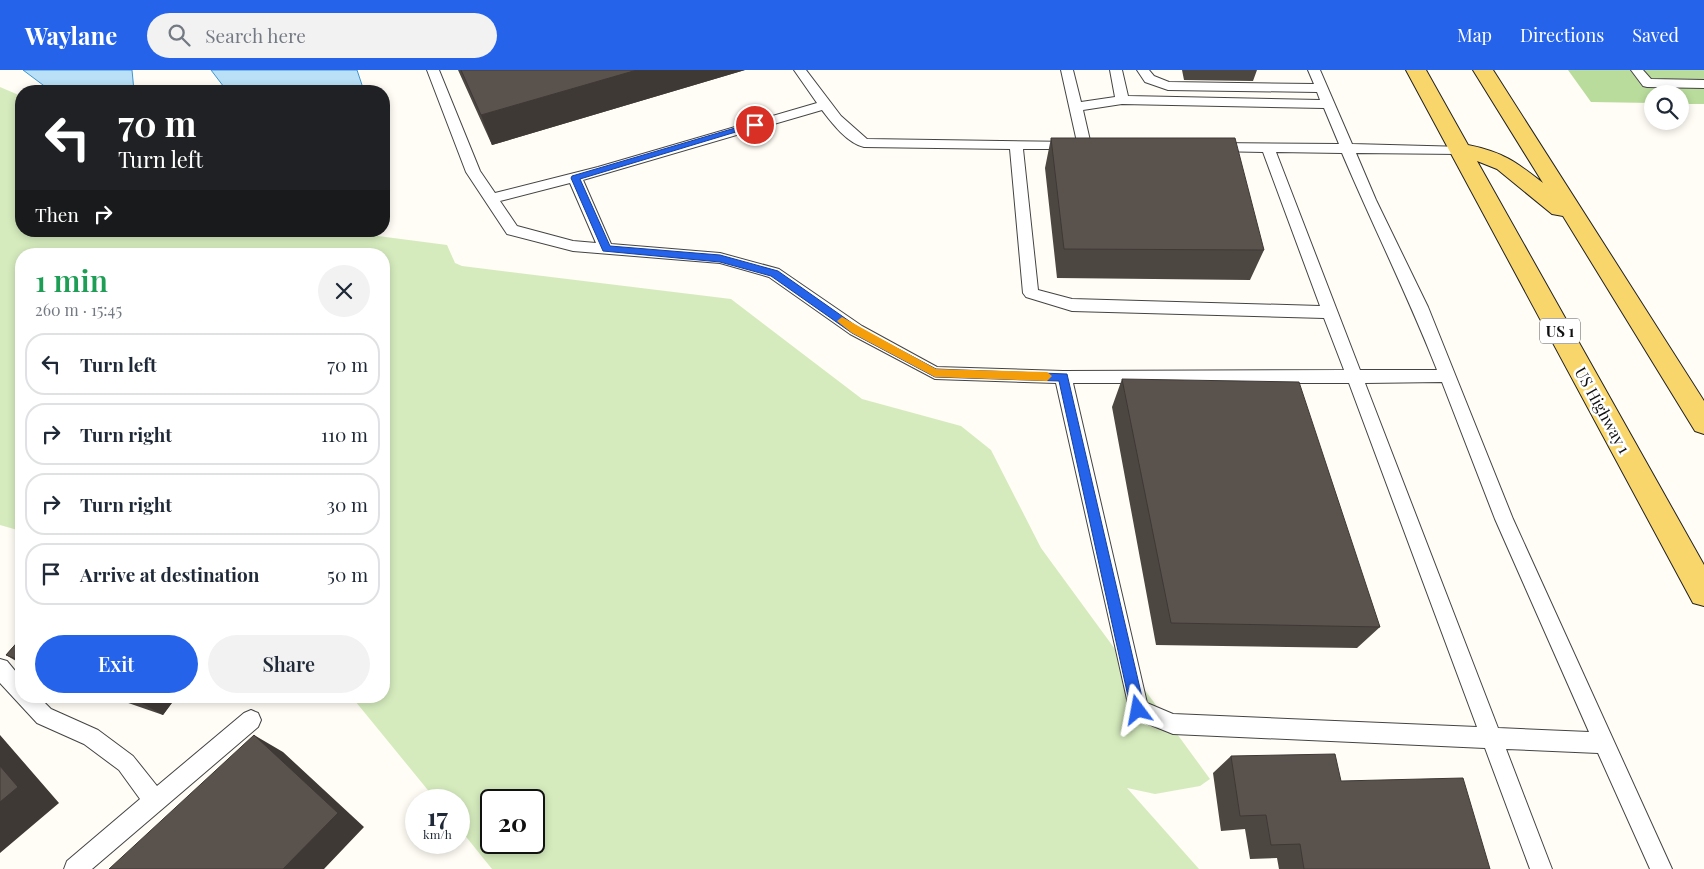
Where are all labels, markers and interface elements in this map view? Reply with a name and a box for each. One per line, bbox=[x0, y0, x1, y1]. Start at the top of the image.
search box bbox=[147, 13, 497, 58]
text: Waylane bbox=[25, 19, 117, 51]
icon: search bbox=[165, 21, 193, 49]
text: Search here bbox=[205, 22, 306, 48]
text: Map bbox=[1457, 23, 1492, 47]
text: Directions bbox=[1520, 23, 1604, 47]
text: Saved bbox=[1632, 23, 1679, 47]
map controls bbox=[1644, 85, 1689, 130]
button: search bbox=[1644, 85, 1689, 130]
text: 70 m bbox=[118, 99, 196, 146]
pin bbox=[734, 104, 776, 146]
icon: left bbox=[35, 105, 100, 170]
icon: arrive bbox=[741, 111, 769, 139]
text: Turn left bbox=[118, 144, 203, 174]
icon: right bbox=[89, 200, 117, 228]
text: Then bbox=[35, 201, 79, 227]
text: 1 min bbox=[35, 260, 108, 300]
button: close bbox=[318, 265, 370, 317]
text: 260 m · 15:45 bbox=[35, 299, 122, 320]
road number: US 1 bbox=[1540, 318, 1580, 344]
icon: left bbox=[37, 350, 65, 378]
text: Turn left bbox=[80, 351, 157, 377]
text: 70 m bbox=[327, 351, 368, 377]
street label: US Highway 1 bbox=[1571, 363, 1635, 457]
icon: right bbox=[37, 420, 65, 448]
text: Turn right bbox=[80, 421, 172, 447]
text: 110 m bbox=[321, 421, 368, 447]
icon: right bbox=[37, 490, 65, 518]
text: Turn right bbox=[80, 491, 172, 517]
text: 30 m bbox=[326, 491, 368, 517]
icon: arrive bbox=[37, 560, 65, 588]
text: Arrive at destination bbox=[80, 561, 260, 587]
text: 50 m bbox=[327, 561, 368, 587]
button: Exit bbox=[35, 635, 198, 693]
button: Share bbox=[208, 635, 370, 693]
position arrow bbox=[1111, 683, 1163, 735]
speed limit sign: 20 bbox=[480, 789, 545, 854]
text: 17 bbox=[427, 799, 448, 832]
text: km/h bbox=[423, 826, 452, 842]

